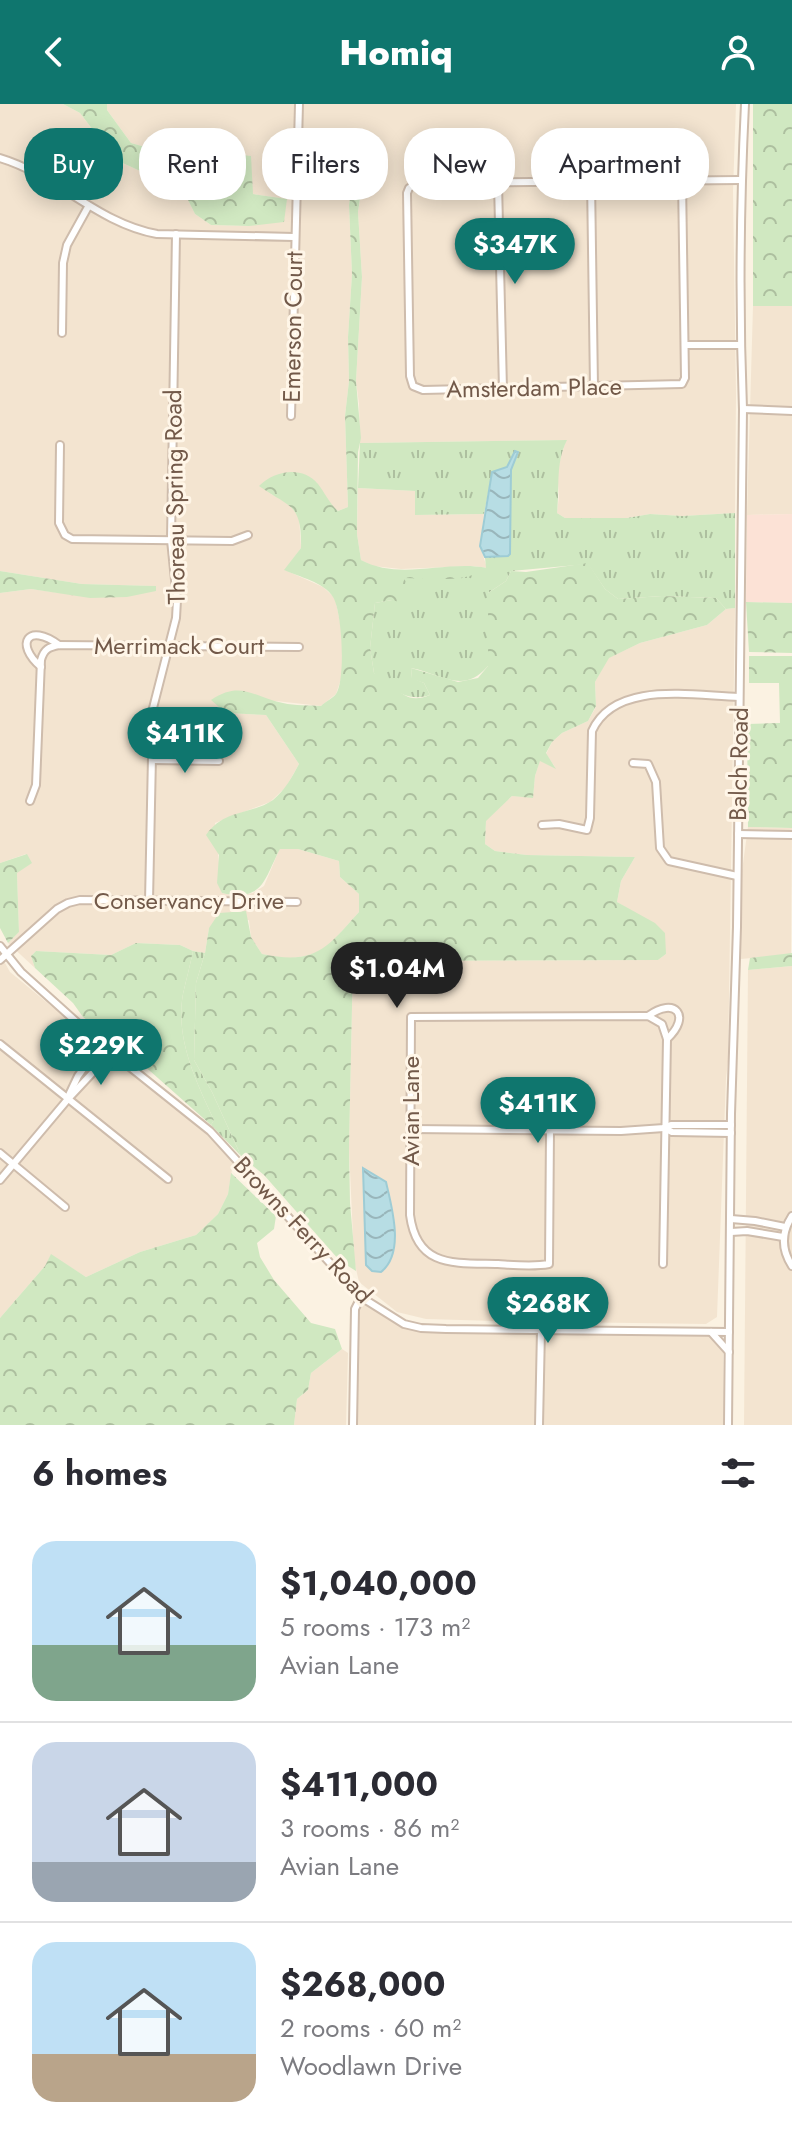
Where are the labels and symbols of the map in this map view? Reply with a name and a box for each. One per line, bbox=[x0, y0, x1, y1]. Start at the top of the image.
pin: $347K bbox=[459, 218, 571, 286]
street label: Emerson Court bbox=[274, 251, 311, 403]
street label: Amsterdam Place bbox=[446, 368, 622, 407]
street label: Thoreau Spring Road bbox=[155, 389, 194, 605]
street label: Merrimack Court bbox=[94, 628, 264, 663]
pin: $411K bbox=[129, 707, 241, 775]
street label: Balch Road bbox=[720, 707, 757, 821]
street label: Conservancy Drive bbox=[94, 883, 284, 918]
pin: $1.04M bbox=[332, 942, 462, 1010]
pin: $229K bbox=[45, 1019, 157, 1087]
street label: Avian Lane bbox=[393, 1056, 428, 1166]
pin: $411K bbox=[482, 1077, 594, 1145]
street label: Browns Ferry Road bbox=[226, 1148, 381, 1311]
pin: $268K bbox=[492, 1277, 604, 1345]

